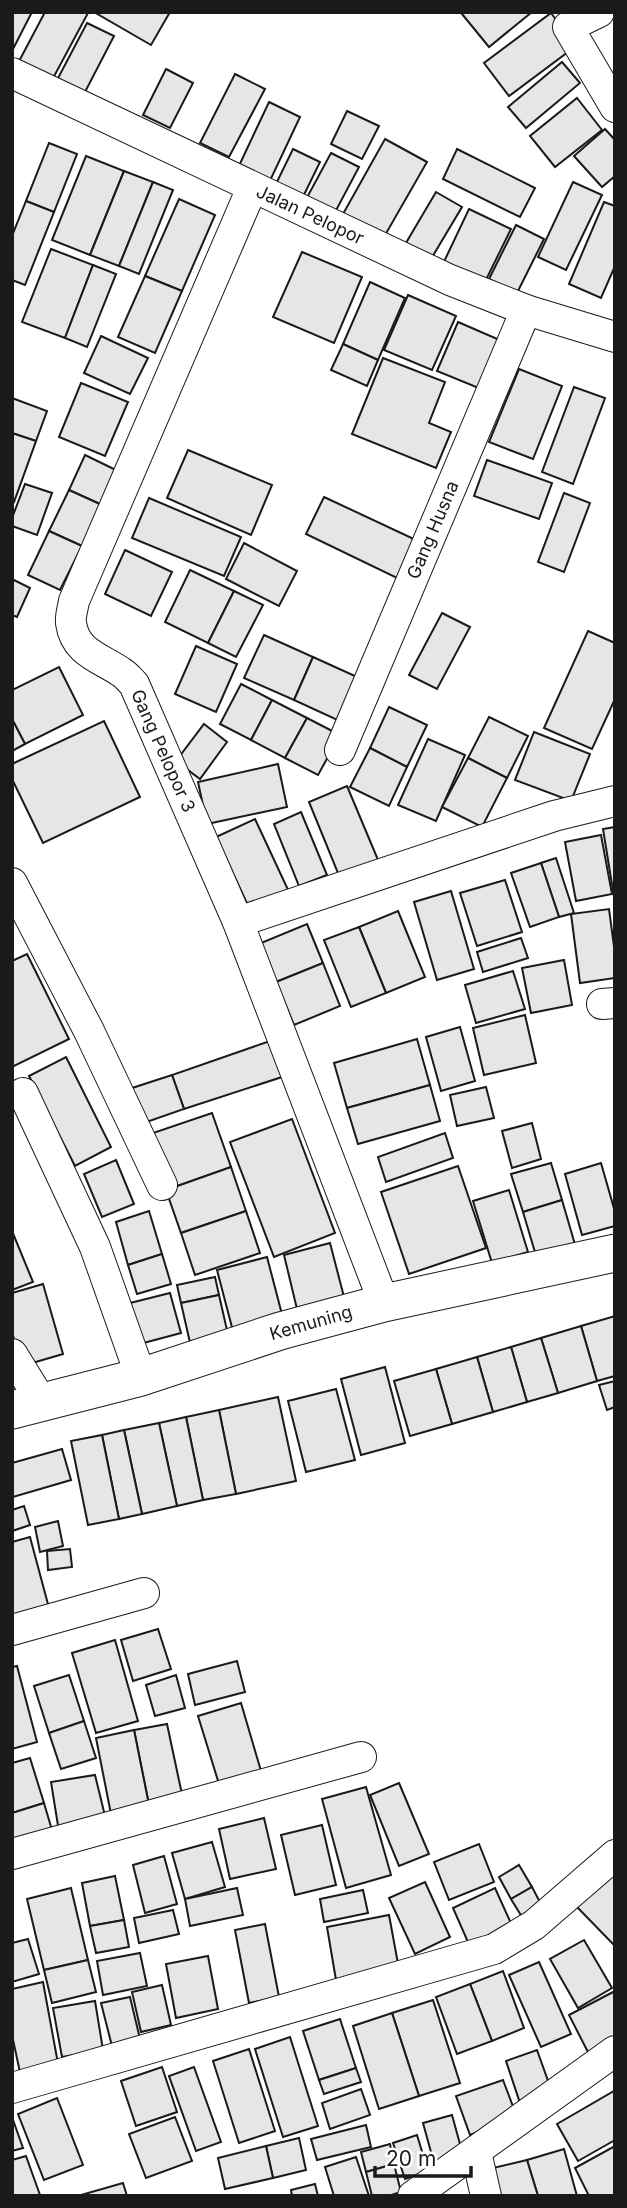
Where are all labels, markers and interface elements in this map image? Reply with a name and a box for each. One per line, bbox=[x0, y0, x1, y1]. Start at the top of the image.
street label: Jalan Pelopor bbox=[253, 180, 367, 249]
street label: Gang Husna bbox=[402, 478, 463, 582]
street label: Gang Pelopor 3 bbox=[127, 686, 200, 815]
street label: Kemuning bbox=[267, 1301, 355, 1344]
scale bar bbox=[375, 2134, 471, 2178]
text: 20 m bbox=[386, 2146, 436, 2171]

